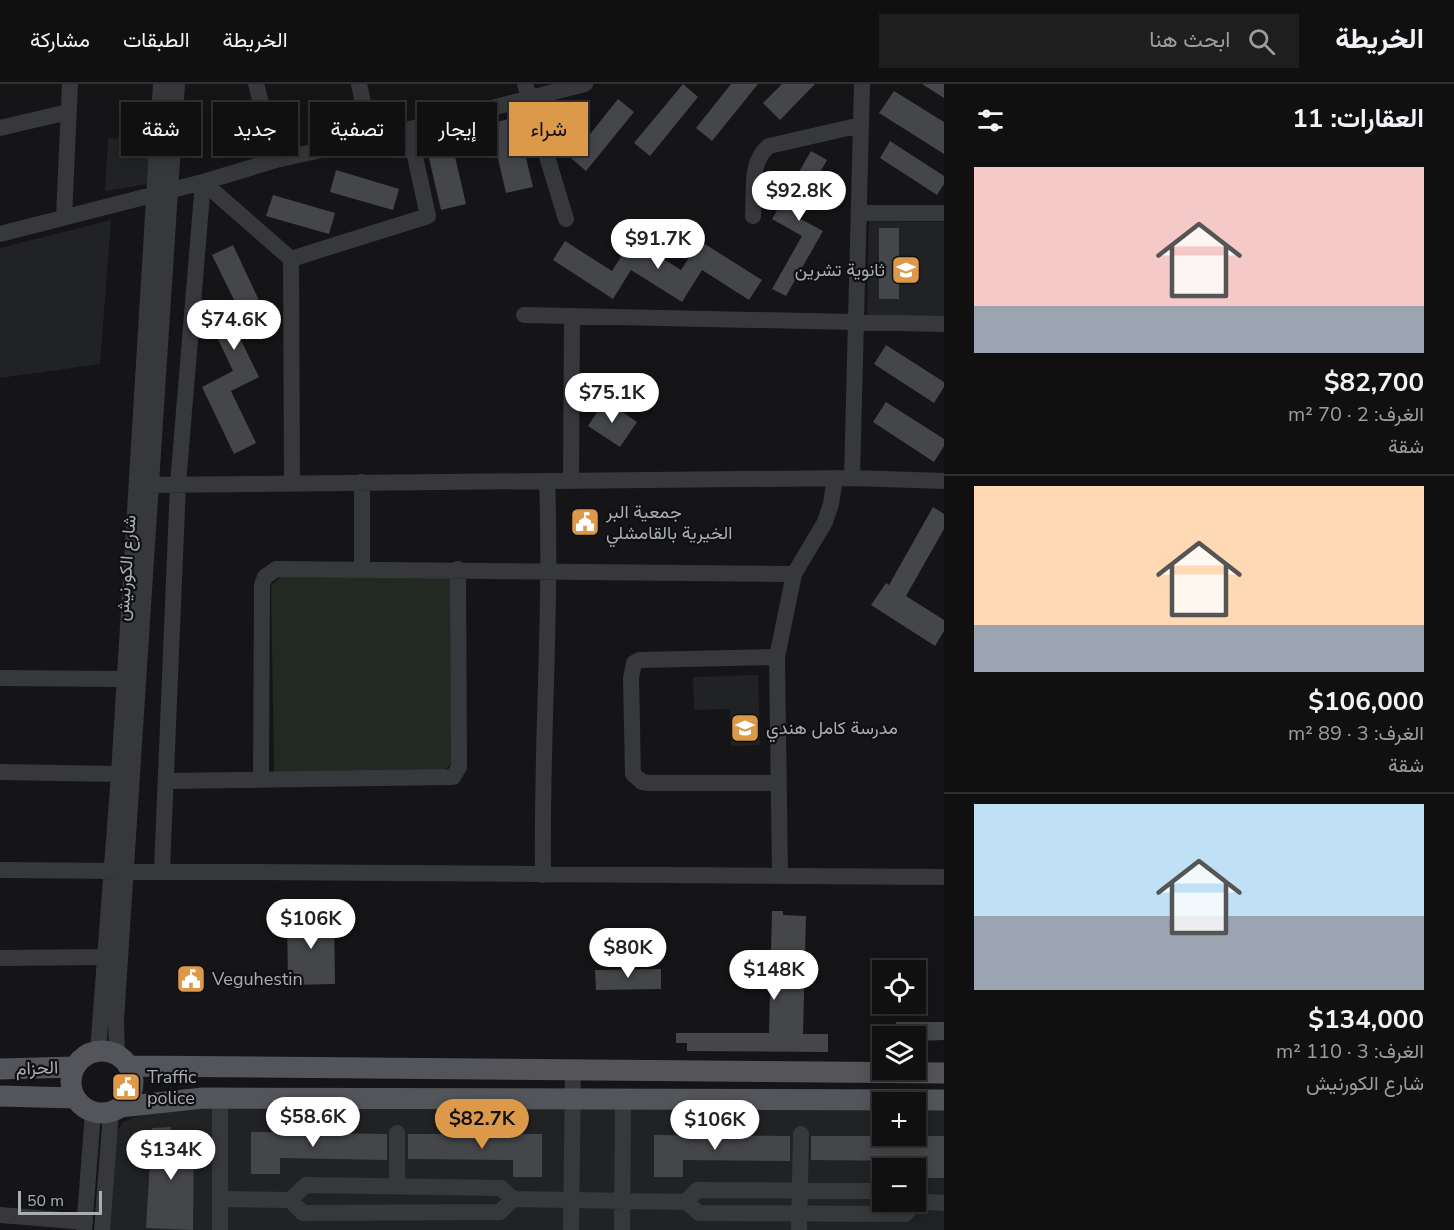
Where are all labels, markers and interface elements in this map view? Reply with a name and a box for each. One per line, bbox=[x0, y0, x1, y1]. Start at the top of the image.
search box bbox=[879, 14, 1299, 68]
text: الخريطة bbox=[1335, 20, 1424, 58]
text: ابحث هنا bbox=[1149, 25, 1230, 55]
icon: search bbox=[1245, 25, 1278, 58]
text: مشاركة bbox=[30, 26, 90, 54]
text: الطبقات bbox=[123, 26, 190, 54]
text: الخريطة bbox=[223, 26, 288, 54]
text: العقارات: 11 bbox=[1292, 101, 1424, 136]
chip: شقة bbox=[121, 102, 201, 156]
chip: جديد bbox=[213, 102, 298, 156]
chip: تصفية bbox=[310, 102, 405, 156]
chip: إيجار bbox=[417, 102, 497, 156]
chip: شراء bbox=[509, 102, 588, 156]
icon: filters bbox=[974, 104, 1007, 137]
pin: $92.8K bbox=[750, 171, 848, 222]
text: $92.8K bbox=[766, 177, 832, 204]
icon: home bbox=[1145, 206, 1253, 314]
pin: $91.7K bbox=[609, 219, 707, 270]
text: $91.7K bbox=[625, 225, 691, 252]
school or university icon: ثانوية تشرين bbox=[890, 254, 922, 286]
place label: ثانوية تشرين bbox=[795, 258, 885, 282]
pin: $74.6K bbox=[185, 300, 283, 351]
text: $74.6K bbox=[201, 306, 267, 333]
text: $82,700 bbox=[1324, 365, 1424, 400]
pin: $75.1K bbox=[563, 373, 661, 424]
text: $75.1K bbox=[579, 379, 645, 406]
text: الغرف: 2 · 70 m² bbox=[1288, 401, 1424, 428]
text: شقة bbox=[1388, 433, 1424, 460]
place label: جمعية البر الخيرية بالقامشلي bbox=[605, 500, 732, 548]
public building icon: جمعية البر الخيرية بالقامشلي bbox=[569, 506, 601, 538]
street label: شارع الكورنيش bbox=[110, 514, 142, 622]
icon: home bbox=[1145, 525, 1253, 633]
text: $106,000 bbox=[1308, 684, 1424, 719]
school or university icon: مدرسة كامل هندي bbox=[729, 712, 761, 744]
place label: مدرسة كامل هندي bbox=[766, 716, 898, 743]
text: الغرف: 3 · 89 m² bbox=[1288, 720, 1424, 747]
text: شقة bbox=[1388, 752, 1424, 779]
icon: home bbox=[1145, 843, 1253, 951]
pin: $106K bbox=[269, 899, 353, 950]
text: $106K bbox=[280, 905, 342, 932]
pin: $80K bbox=[592, 928, 664, 979]
text: $80K bbox=[603, 934, 653, 961]
pin: $148K bbox=[732, 950, 816, 1001]
text: $148K bbox=[743, 956, 805, 983]
map controls bbox=[872, 960, 926, 1212]
button: locate bbox=[872, 960, 926, 1014]
public building icon: Veguhestin bbox=[175, 963, 207, 995]
place label: Veguhestin bbox=[211, 967, 303, 991]
text: $134,000 bbox=[1308, 1002, 1424, 1037]
button: layers bbox=[872, 1026, 926, 1080]
text: الغرف: 3 · 110 m² bbox=[1276, 1038, 1424, 1065]
street label: الحزام bbox=[15, 1055, 59, 1081]
place label: Traffic police bbox=[147, 1065, 196, 1110]
text: شارع الكورنيش bbox=[1306, 1070, 1424, 1097]
public building icon: Traffic police bbox=[110, 1071, 142, 1103]
button: + bbox=[872, 1092, 926, 1146]
pin: $58.6K bbox=[264, 1097, 362, 1148]
pin: $82.7K bbox=[433, 1099, 531, 1150]
pin: $106K bbox=[673, 1100, 757, 1151]
text: $58.6K bbox=[280, 1103, 346, 1130]
text: $82.7K bbox=[449, 1105, 515, 1132]
text: $106K bbox=[684, 1106, 746, 1133]
pin: $134K bbox=[129, 1130, 213, 1181]
text: $134K bbox=[140, 1136, 202, 1163]
button: − bbox=[872, 1158, 926, 1212]
scale bar bbox=[18, 1188, 102, 1216]
text: 50 m bbox=[27, 1190, 64, 1212]

